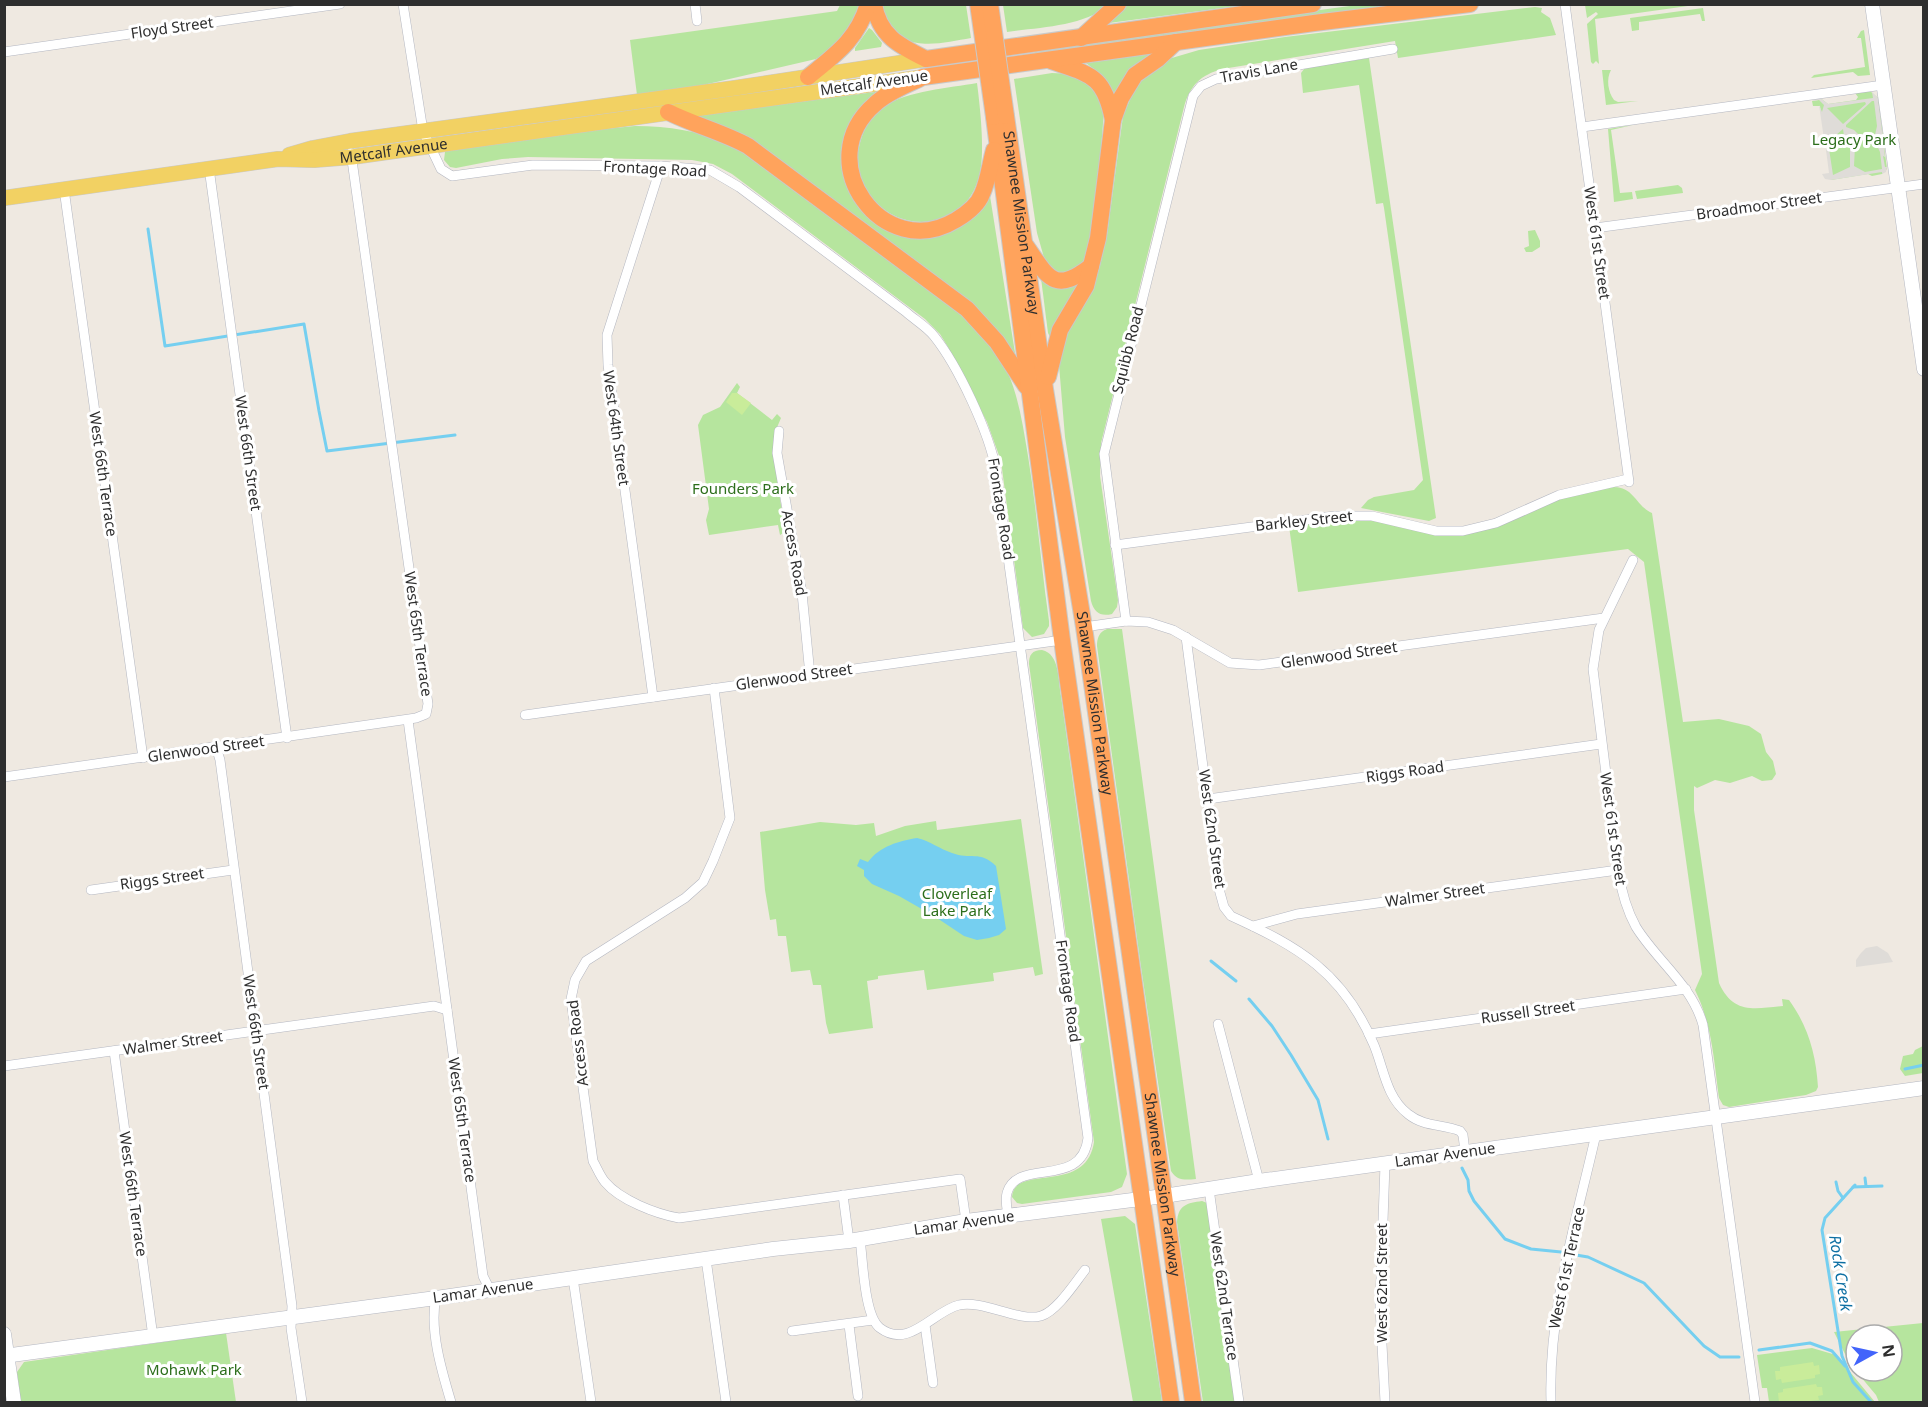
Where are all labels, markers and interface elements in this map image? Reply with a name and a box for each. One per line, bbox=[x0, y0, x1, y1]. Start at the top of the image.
street label: Floyd Street bbox=[129, 11, 215, 43]
street label: Travis Lane bbox=[1218, 53, 1299, 87]
street label: Metcalf Avenue bbox=[819, 65, 929, 99]
park label: Legacy Park bbox=[1812, 129, 1896, 149]
street label: Shawnee Mission Parkway bbox=[999, 130, 1045, 316]
street label: Metcalf Avenue bbox=[339, 133, 449, 167]
street label: Frontage Road bbox=[603, 155, 707, 181]
street label: West 61st Street bbox=[1580, 185, 1616, 301]
street label: Broadmoor Street bbox=[1695, 186, 1823, 224]
street label: Squibb Road bbox=[1107, 304, 1147, 395]
street label: West 64th Street bbox=[599, 369, 635, 487]
street label: West 66th Street bbox=[231, 394, 267, 512]
street label: West 66th Terrace bbox=[85, 410, 123, 538]
street label: Frontage Road bbox=[984, 456, 1020, 562]
park label: Founders Park bbox=[692, 478, 794, 498]
street label: Barkley Street bbox=[1254, 505, 1354, 535]
street label: Access Road bbox=[778, 508, 812, 597]
street label: West 65th Terrace bbox=[400, 570, 438, 698]
street label: Shawnee Mission Parkway bbox=[1073, 610, 1119, 797]
street label: Glenwood Street bbox=[1279, 636, 1399, 672]
street label: Glenwood Street bbox=[734, 658, 854, 694]
street label: Glenwood Street bbox=[146, 730, 266, 766]
street label: Riggs Road bbox=[1364, 756, 1445, 786]
street label: West 62nd Street bbox=[1195, 768, 1231, 890]
street label: West 61st Street bbox=[1596, 771, 1632, 887]
street label: Riggs Street bbox=[119, 862, 206, 894]
street label: Walmer Street bbox=[1384, 877, 1487, 911]
park label: Cloverleaf Lake Park bbox=[922, 883, 993, 920]
street label: Frontage Road bbox=[1052, 938, 1086, 1043]
street label: West 66th Street bbox=[239, 973, 275, 1091]
street label: Russell Street bbox=[1479, 994, 1577, 1028]
street label: Access Road bbox=[562, 999, 592, 1087]
street label: Walmer Street bbox=[122, 1025, 225, 1059]
street label: West 65th Terrace bbox=[444, 1056, 482, 1184]
street label: Shawnee Mission Parkway bbox=[1141, 1091, 1186, 1278]
street label: West 66th Terrace bbox=[115, 1130, 153, 1258]
street label: Lamar Avenue bbox=[1393, 1137, 1497, 1171]
street label: Lamar Avenue bbox=[912, 1205, 1016, 1239]
street label: West 61st Terrace bbox=[1543, 1205, 1589, 1331]
street label: West 62nd Street bbox=[1371, 1222, 1391, 1343]
street label: West 62nd Terrace bbox=[1206, 1230, 1244, 1362]
water label: Rock Creek bbox=[1824, 1233, 1858, 1314]
street label: Lamar Avenue bbox=[431, 1273, 535, 1307]
north arrow bbox=[1844, 1323, 1904, 1383]
text: N bbox=[1877, 1343, 1901, 1359]
park label: Mohawk Park bbox=[146, 1359, 242, 1379]

